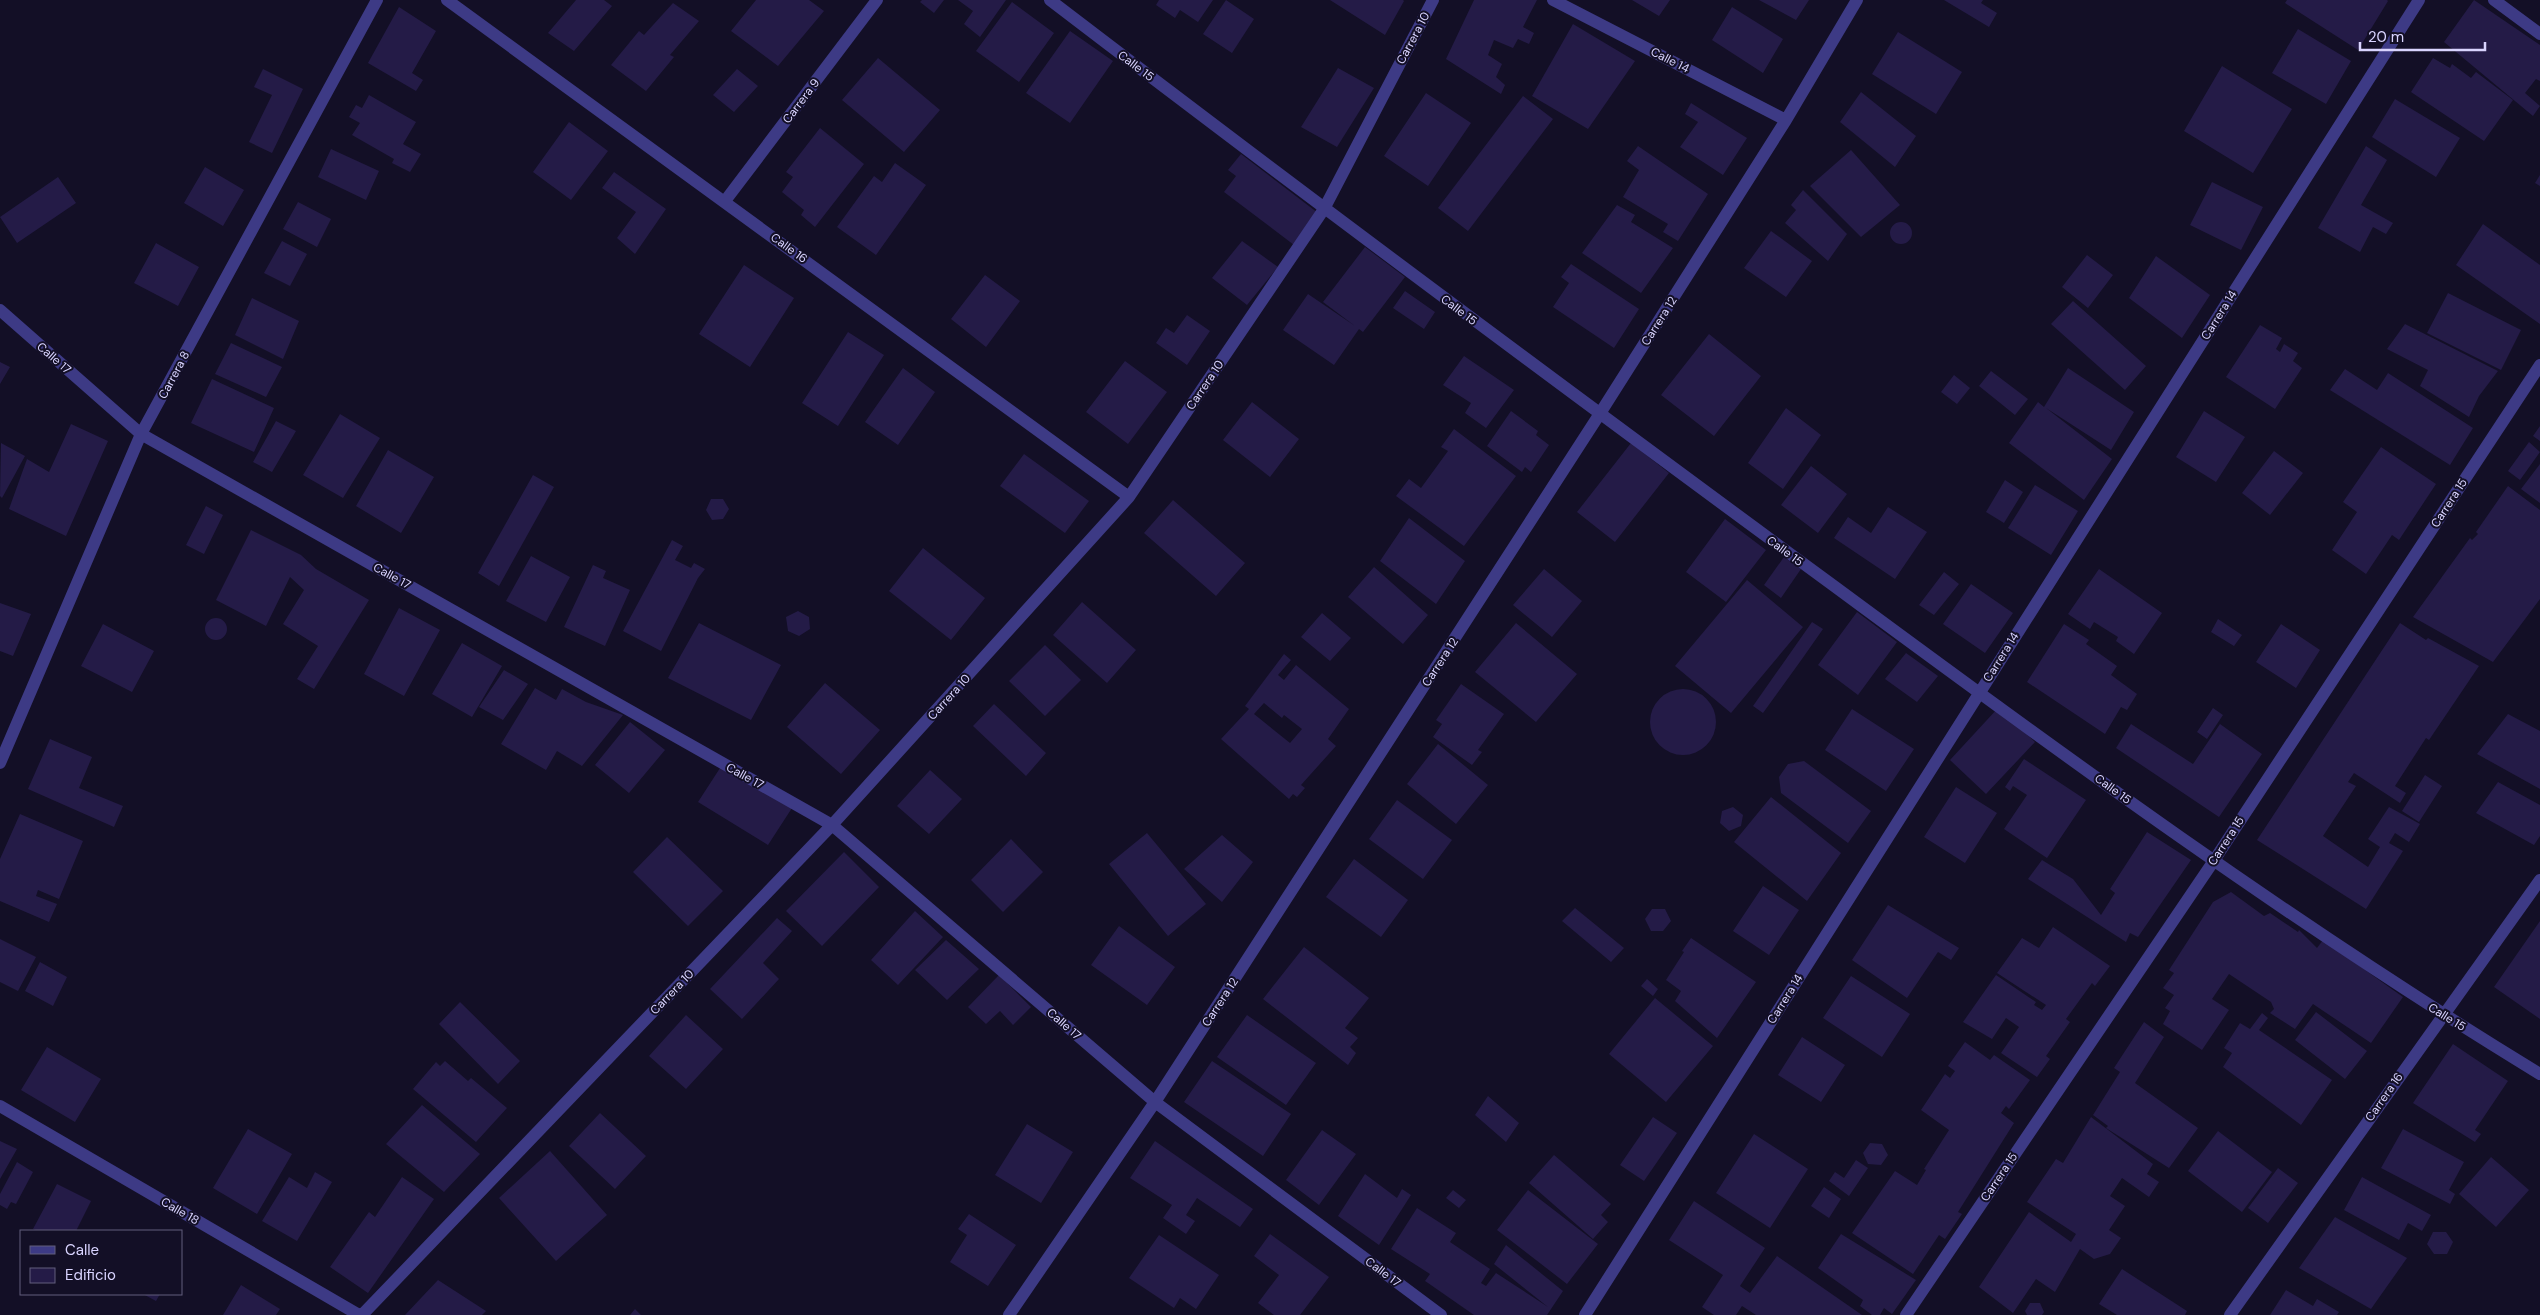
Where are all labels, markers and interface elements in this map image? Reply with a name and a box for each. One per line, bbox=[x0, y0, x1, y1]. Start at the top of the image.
street label: Carrera 10 bbox=[1393, 9, 1433, 67]
scale bar bbox=[2360, 20, 2485, 52]
text: 20 m bbox=[2368, 27, 2404, 47]
street label: Calle 14 bbox=[1648, 43, 1692, 77]
street label: Calle 15 bbox=[1115, 47, 1157, 85]
street label: Carrera 9 bbox=[779, 75, 823, 127]
street label: Calle 16 bbox=[767, 229, 811, 267]
street label: Carrera 14 bbox=[2197, 287, 2241, 343]
street label: Calle 15 bbox=[1438, 291, 1480, 329]
street label: Carrera 12 bbox=[1638, 293, 1681, 349]
street label: Calle 17 bbox=[33, 339, 75, 377]
street label: Carrera 8 bbox=[155, 348, 193, 402]
street label: Carrera 10 bbox=[1183, 357, 1227, 413]
street label: Carrera 15 bbox=[2427, 475, 2471, 531]
street label: Calle 15 bbox=[1763, 532, 1807, 570]
street label: Calle 17 bbox=[370, 559, 414, 593]
street label: Carrera 14 bbox=[1979, 629, 2023, 685]
street label: Carrera 12 bbox=[1418, 634, 1462, 690]
street label: Carrera 10 bbox=[924, 671, 974, 723]
street label: Calle 17 bbox=[723, 759, 767, 793]
street label: Calle 15 bbox=[2091, 770, 2135, 808]
street label: Carrera 15 bbox=[2204, 813, 2248, 869]
street label: Carrera 10 bbox=[647, 966, 697, 1018]
street label: Carrera 14 bbox=[1763, 971, 1807, 1027]
street label: Carrera 12 bbox=[1198, 974, 1242, 1030]
street label: Calle 15 bbox=[2425, 999, 2469, 1035]
street label: Calle 17 bbox=[1043, 1005, 1085, 1043]
street label: Carrera 16 bbox=[2361, 1069, 2407, 1125]
street label: Carrera 15 bbox=[1977, 1149, 2021, 1205]
street label: Calle 18 bbox=[158, 1194, 202, 1228]
legend bbox=[20, 1230, 182, 1295]
text: Calle bbox=[65, 1240, 99, 1260]
street label: Calle 17 bbox=[1362, 1253, 1404, 1291]
text: Edificio bbox=[65, 1265, 116, 1285]

